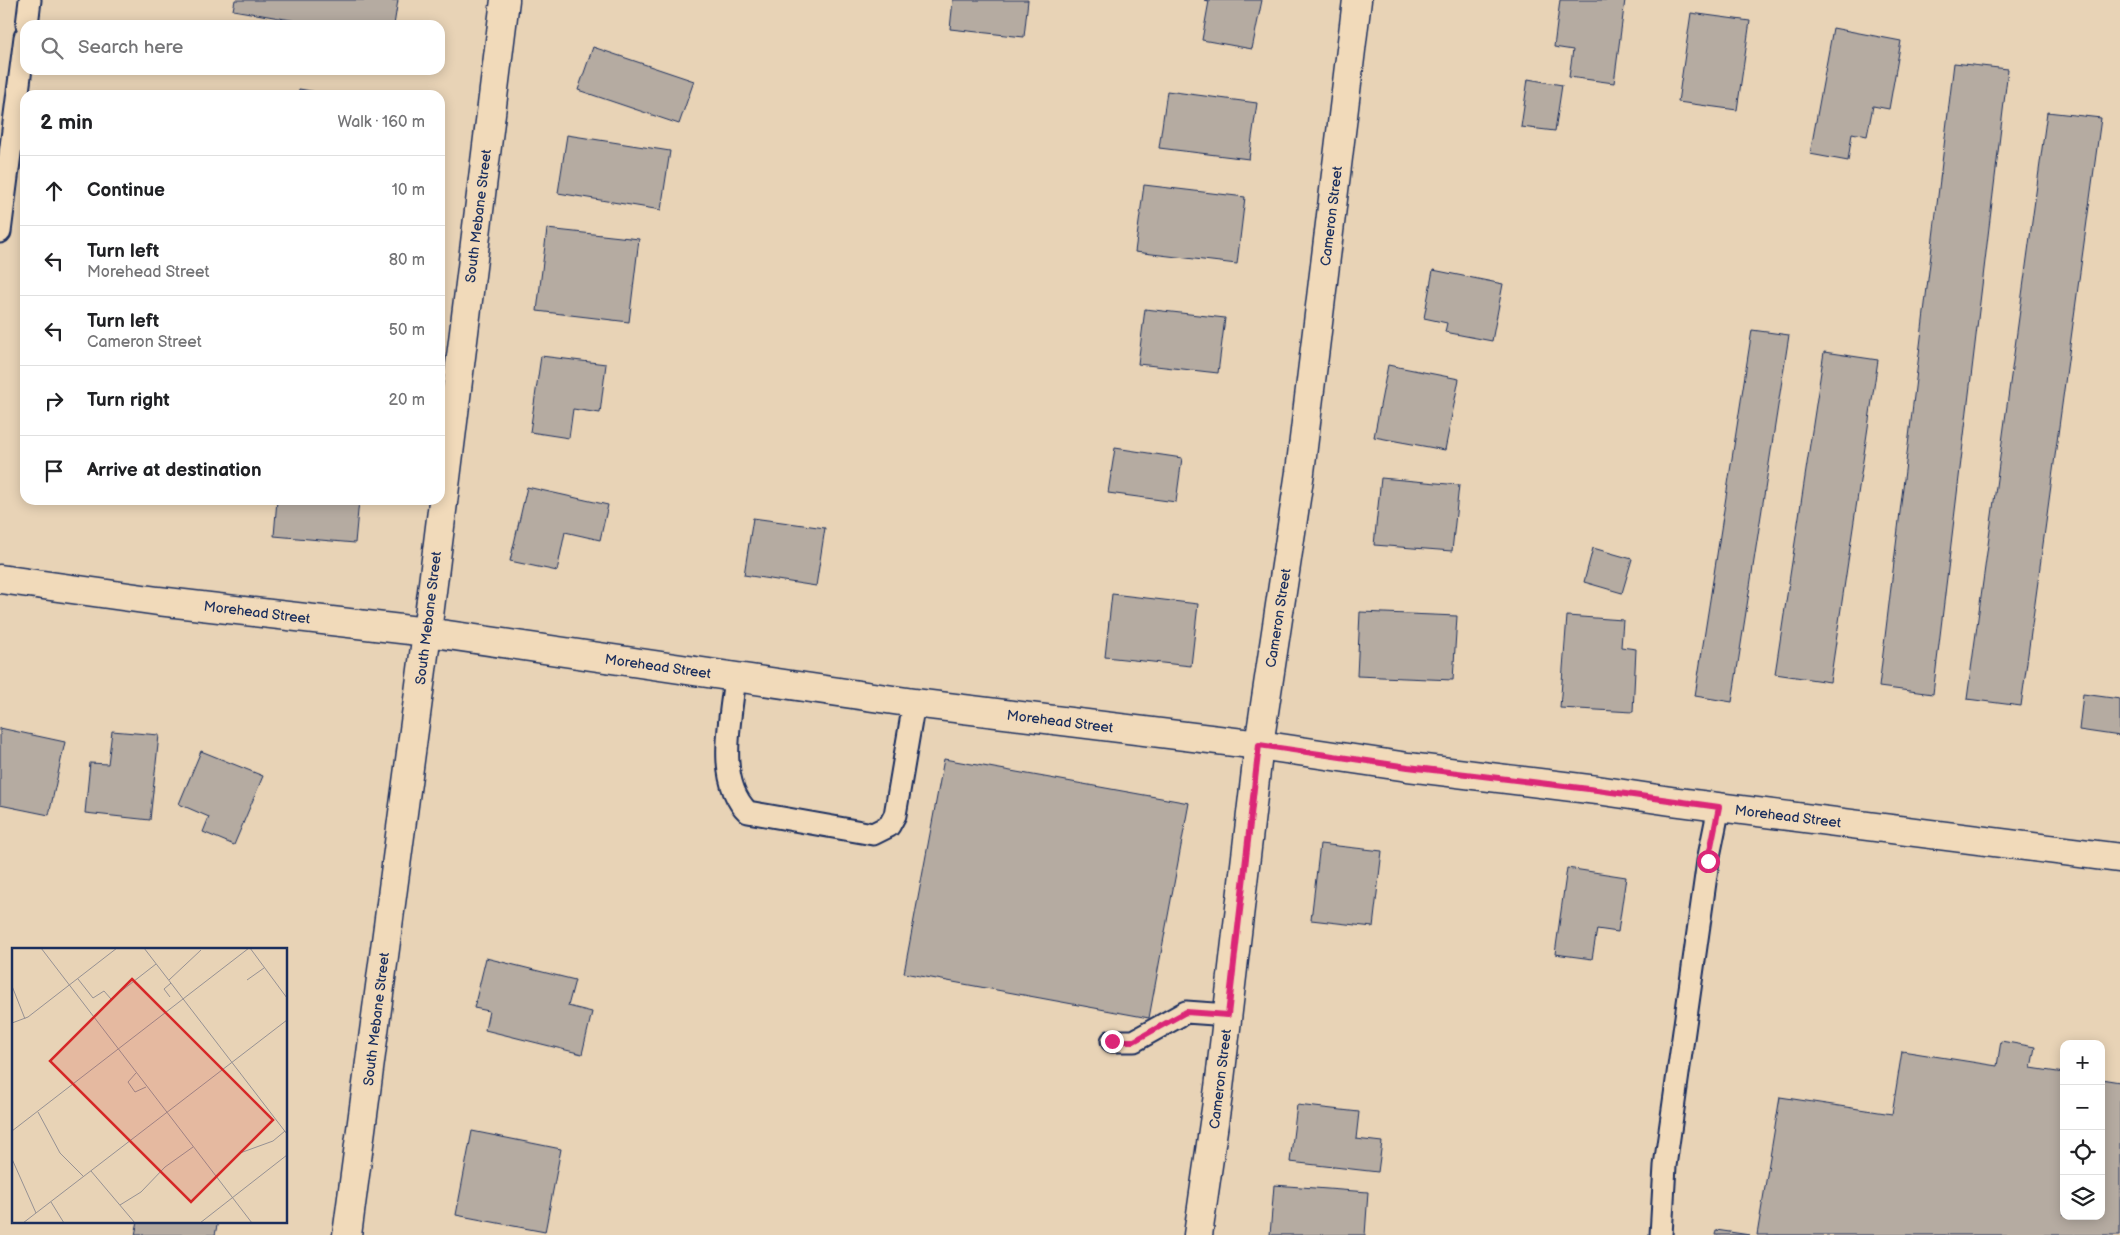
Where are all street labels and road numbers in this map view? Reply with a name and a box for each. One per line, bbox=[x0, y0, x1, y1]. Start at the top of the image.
street label: South Mebane Street bbox=[462, 148, 495, 284]
street label: Cameron Street bbox=[1317, 165, 1346, 267]
street label: South Mebane Street bbox=[412, 550, 445, 686]
street label: Cameron Street bbox=[1262, 567, 1295, 669]
street label: Morehead Street bbox=[203, 598, 312, 628]
street label: Morehead Street bbox=[604, 651, 713, 682]
street label: Morehead Street bbox=[1006, 707, 1115, 737]
street label: Morehead Street bbox=[1734, 802, 1843, 832]
street label: South Mebane Street bbox=[360, 951, 393, 1087]
street label: Cameron Street bbox=[1206, 1028, 1235, 1130]

